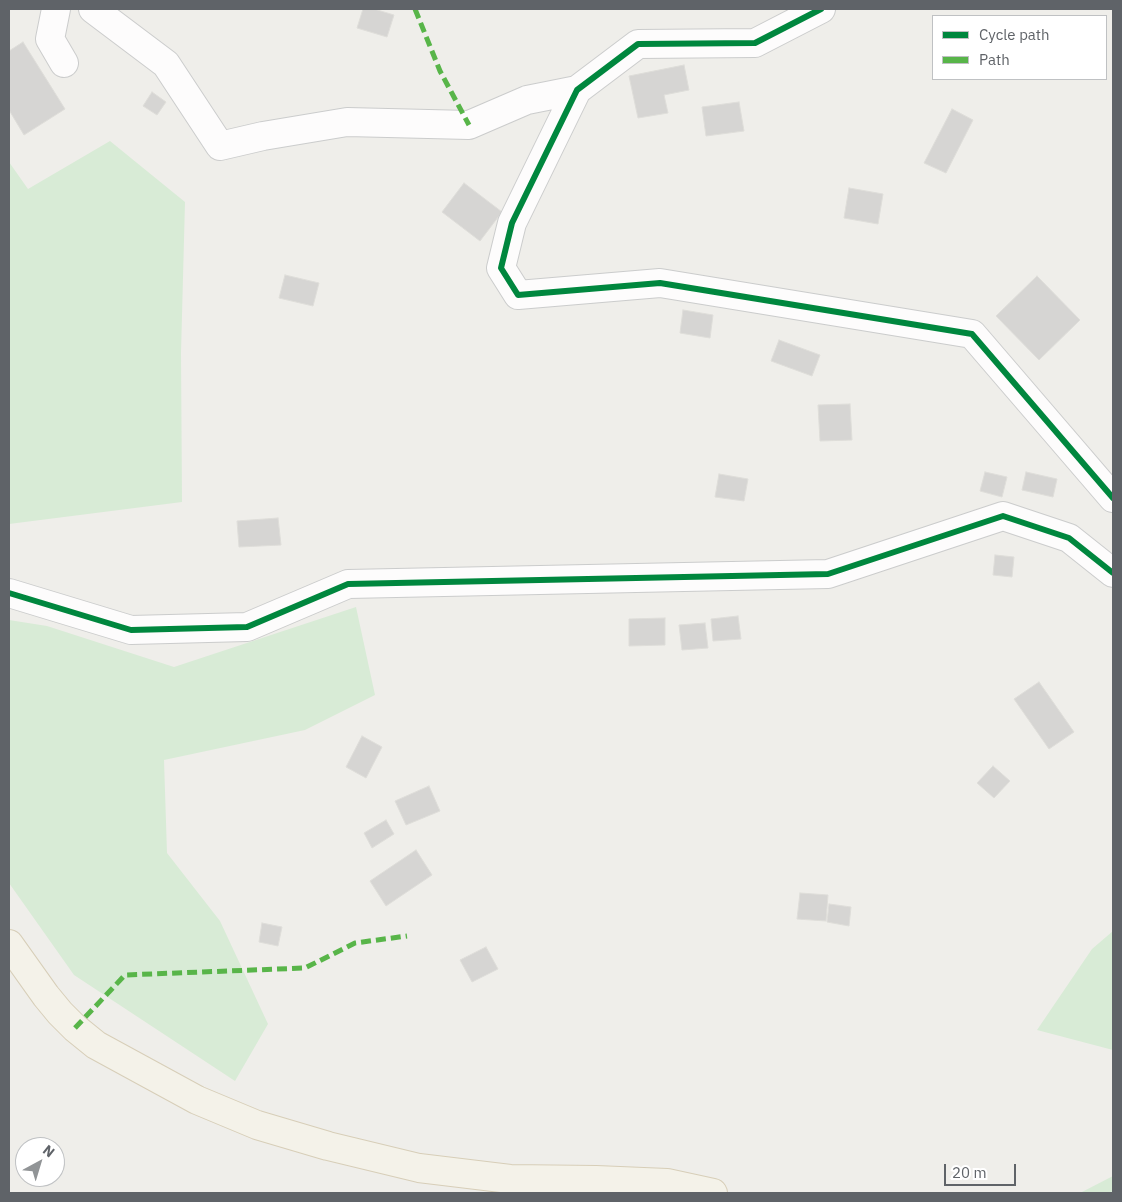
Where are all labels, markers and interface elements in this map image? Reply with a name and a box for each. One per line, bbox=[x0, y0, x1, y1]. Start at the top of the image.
legend bbox=[932, 15, 1107, 80]
text: Cycle path bbox=[979, 25, 1050, 44]
text: Path bbox=[979, 50, 1010, 69]
north arrow bbox=[15, 1137, 65, 1187]
text: N bbox=[39, 1141, 58, 1161]
scale bar bbox=[947, 1154, 1020, 1186]
text: 20 m bbox=[952, 1163, 987, 1182]

